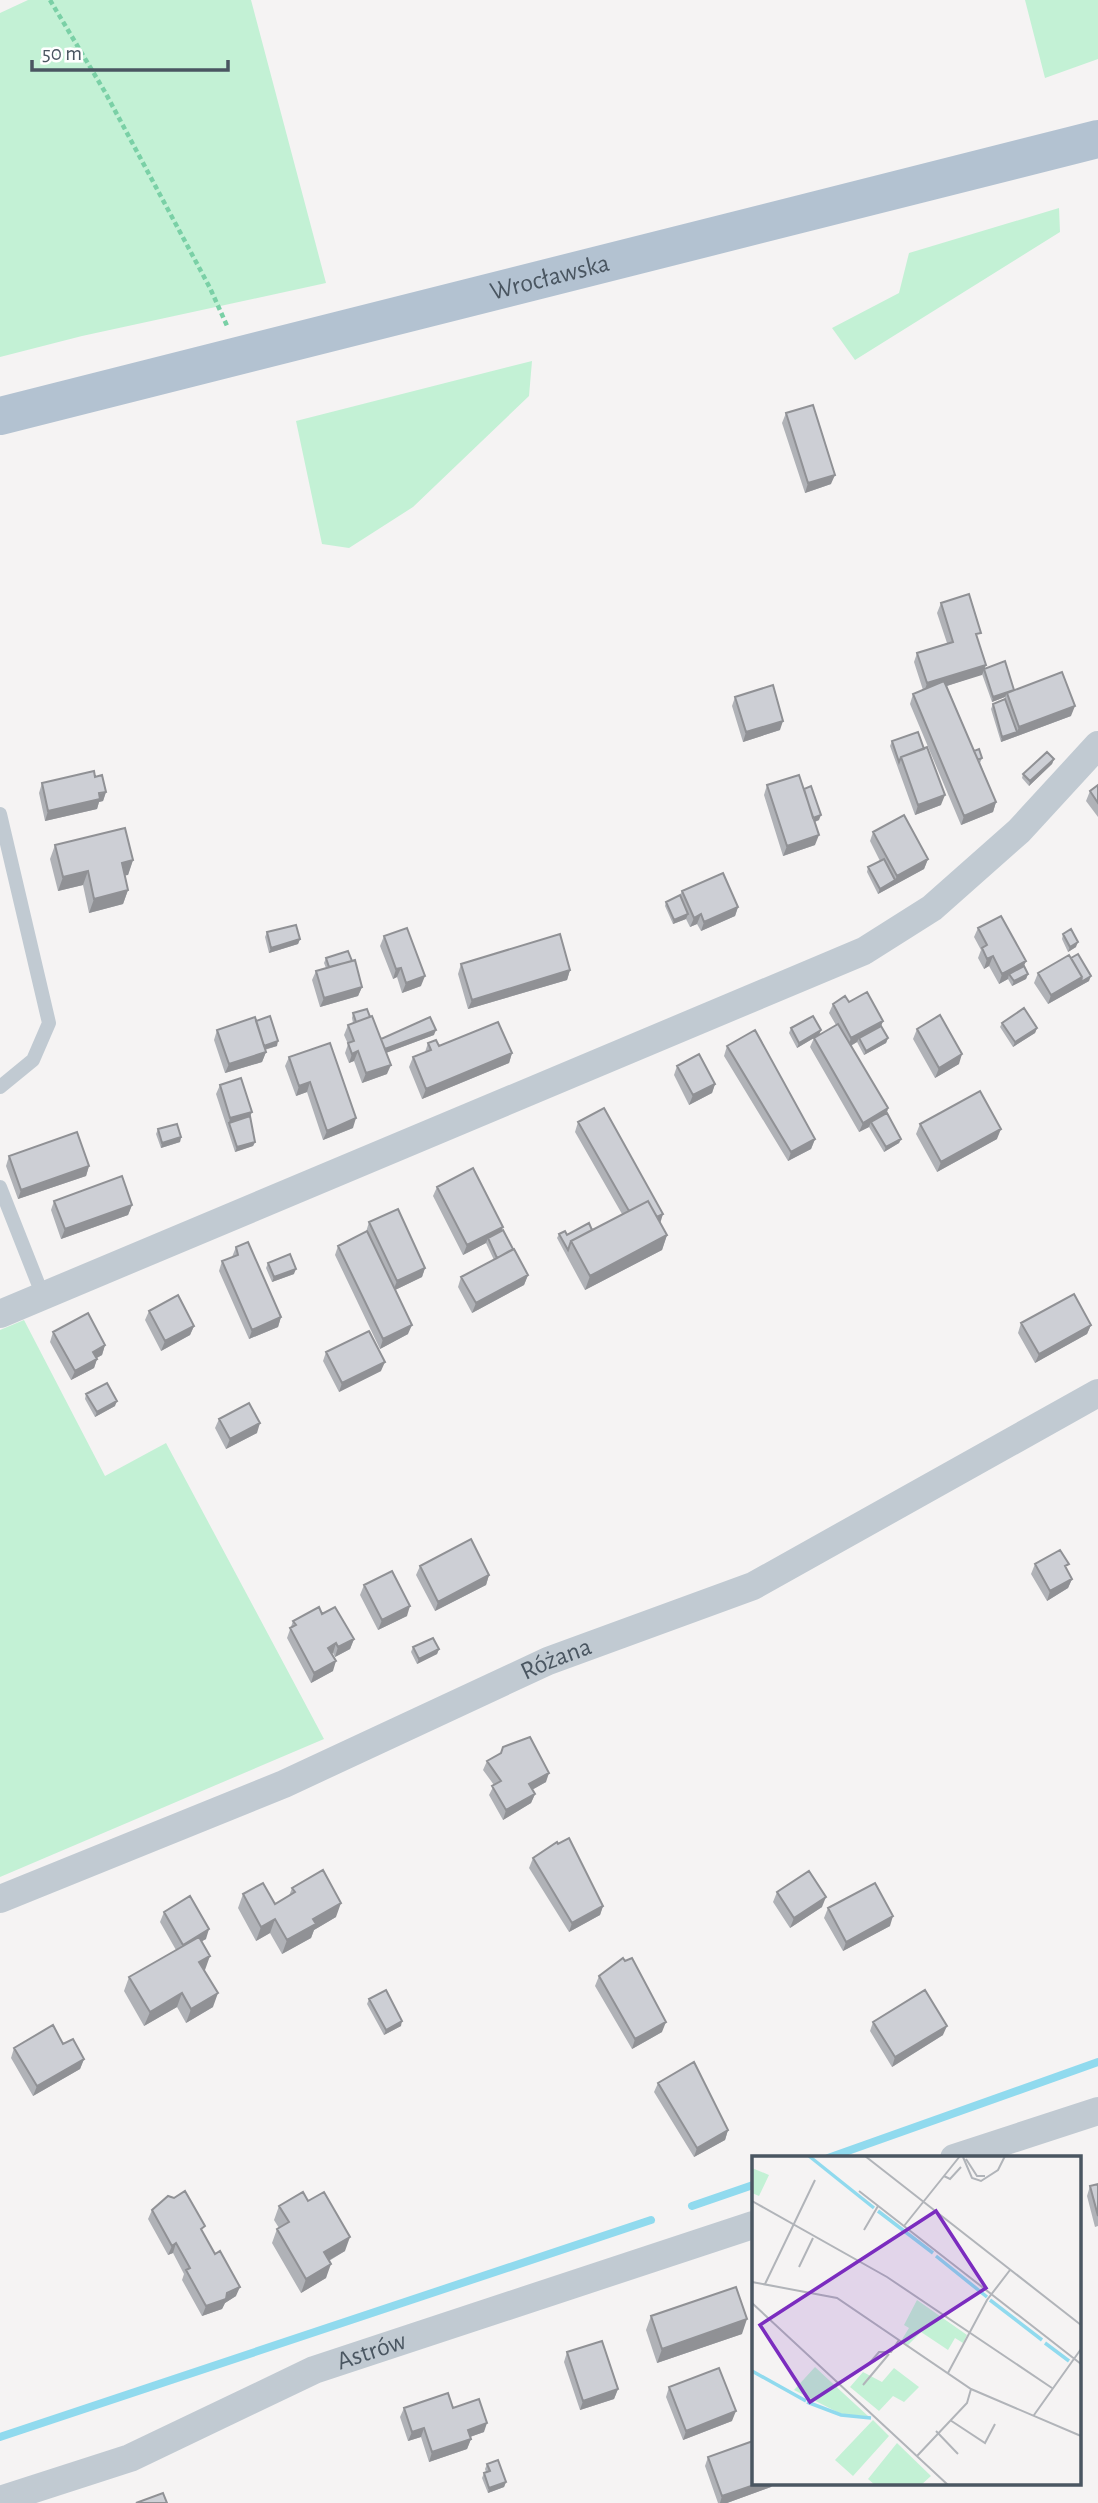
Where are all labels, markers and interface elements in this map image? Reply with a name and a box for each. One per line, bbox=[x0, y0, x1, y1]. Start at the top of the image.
scale bar bbox=[32, 28, 228, 72]
text: 50 m bbox=[42, 43, 82, 64]
street label: Wrocławska bbox=[487, 250, 612, 305]
street label: Różana bbox=[517, 1633, 595, 1685]
inset map bbox=[752, 2156, 1080, 2486]
street label: Astrów bbox=[333, 2327, 410, 2375]

